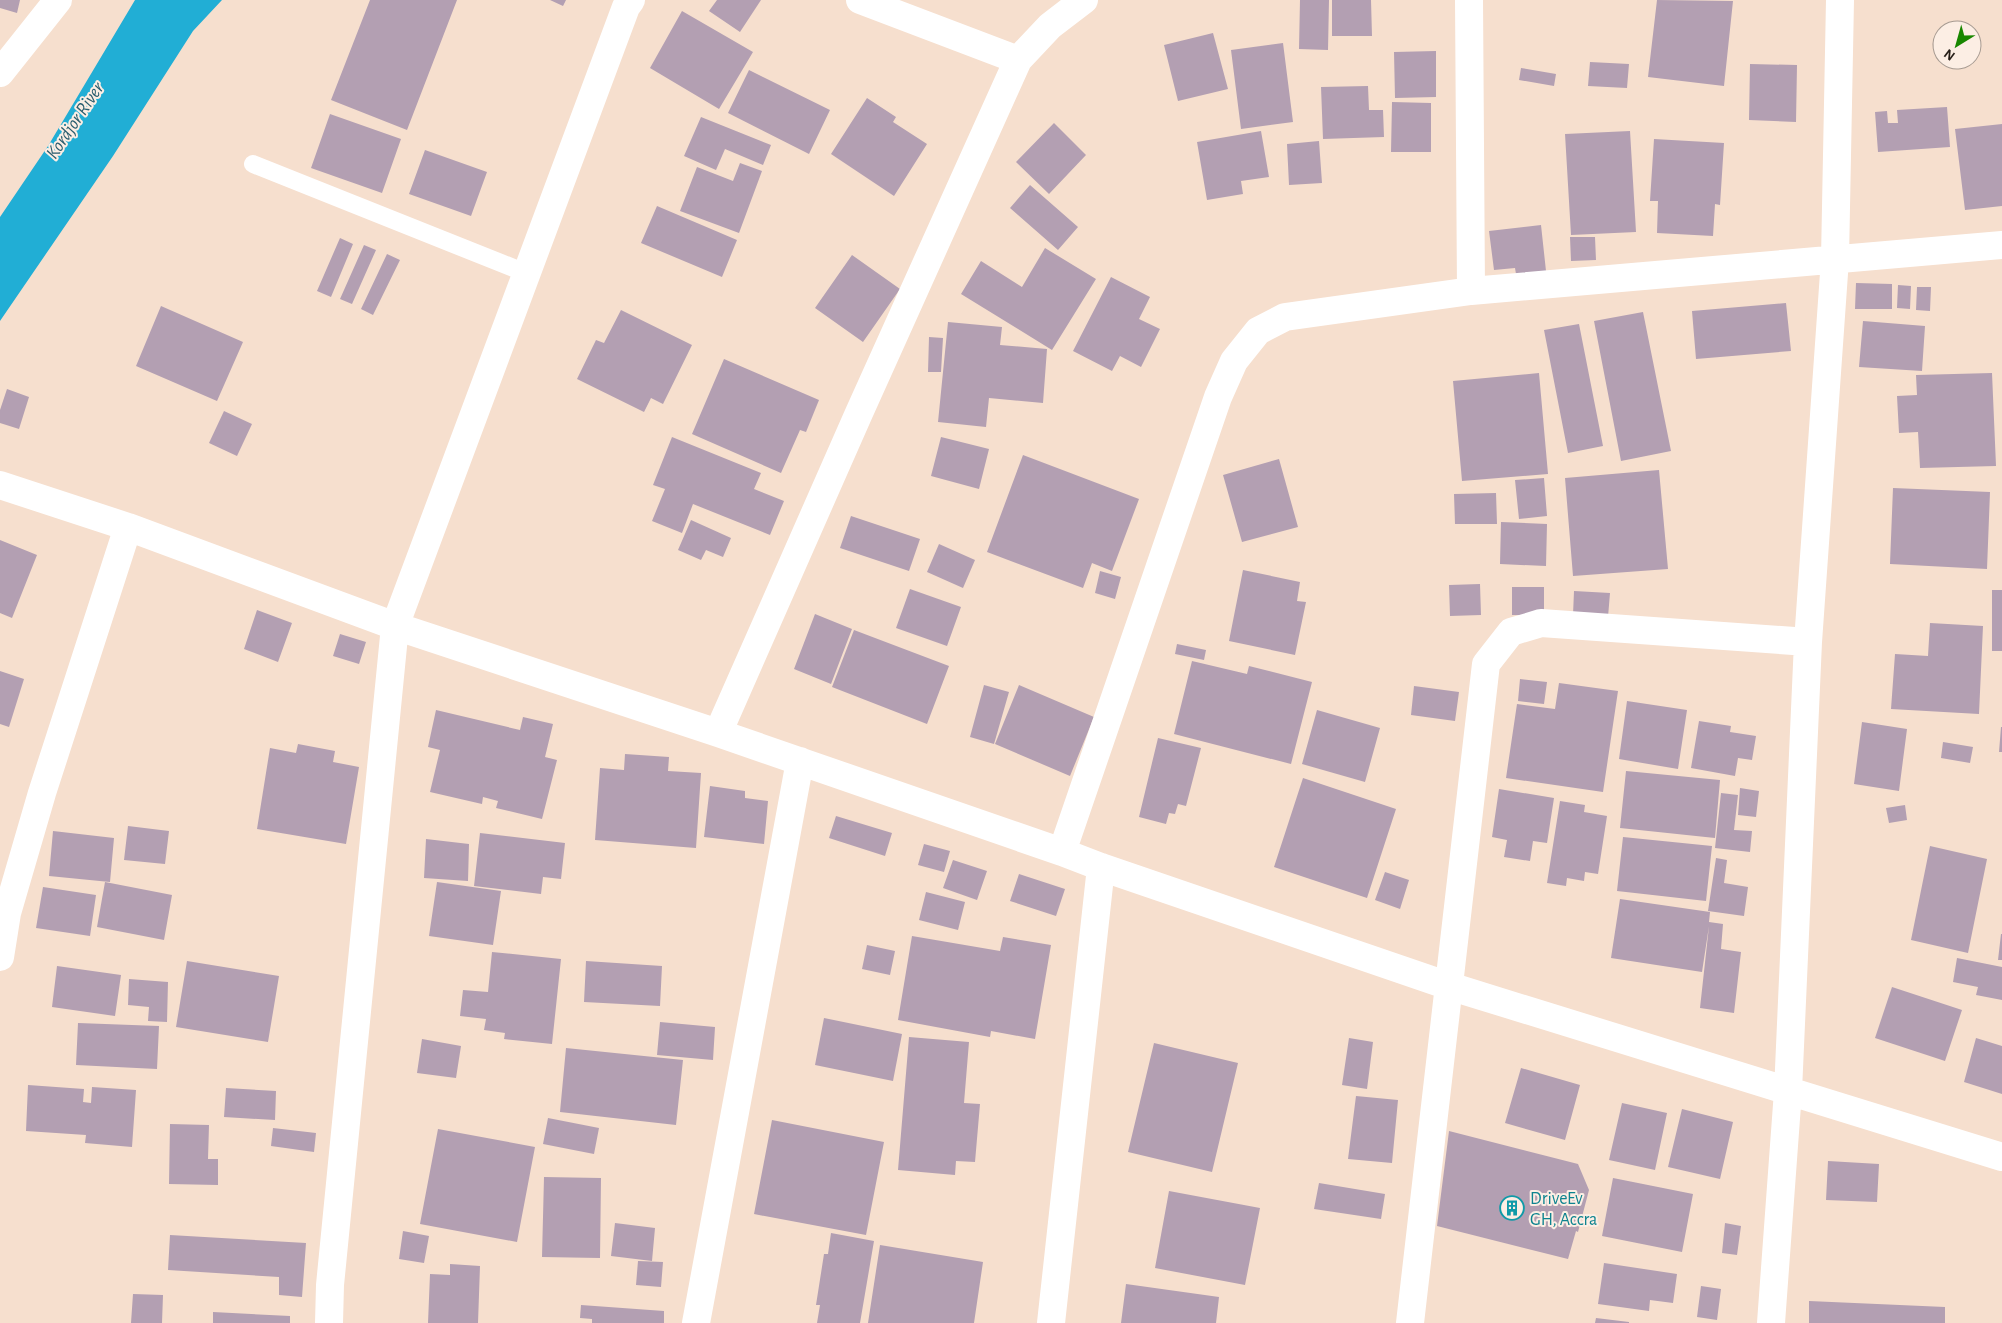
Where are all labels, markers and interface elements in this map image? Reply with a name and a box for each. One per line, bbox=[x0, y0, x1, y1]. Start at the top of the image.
north arrow bbox=[1932, 20, 1982, 70]
text: N bbox=[1942, 46, 1958, 63]
water label: Kordjor River bbox=[43, 78, 108, 163]
place label: DriveEv GH, Accra bbox=[1530, 1190, 1597, 1229]
building icon: DriveEv GH, Accra bbox=[1499, 1195, 1525, 1221]

